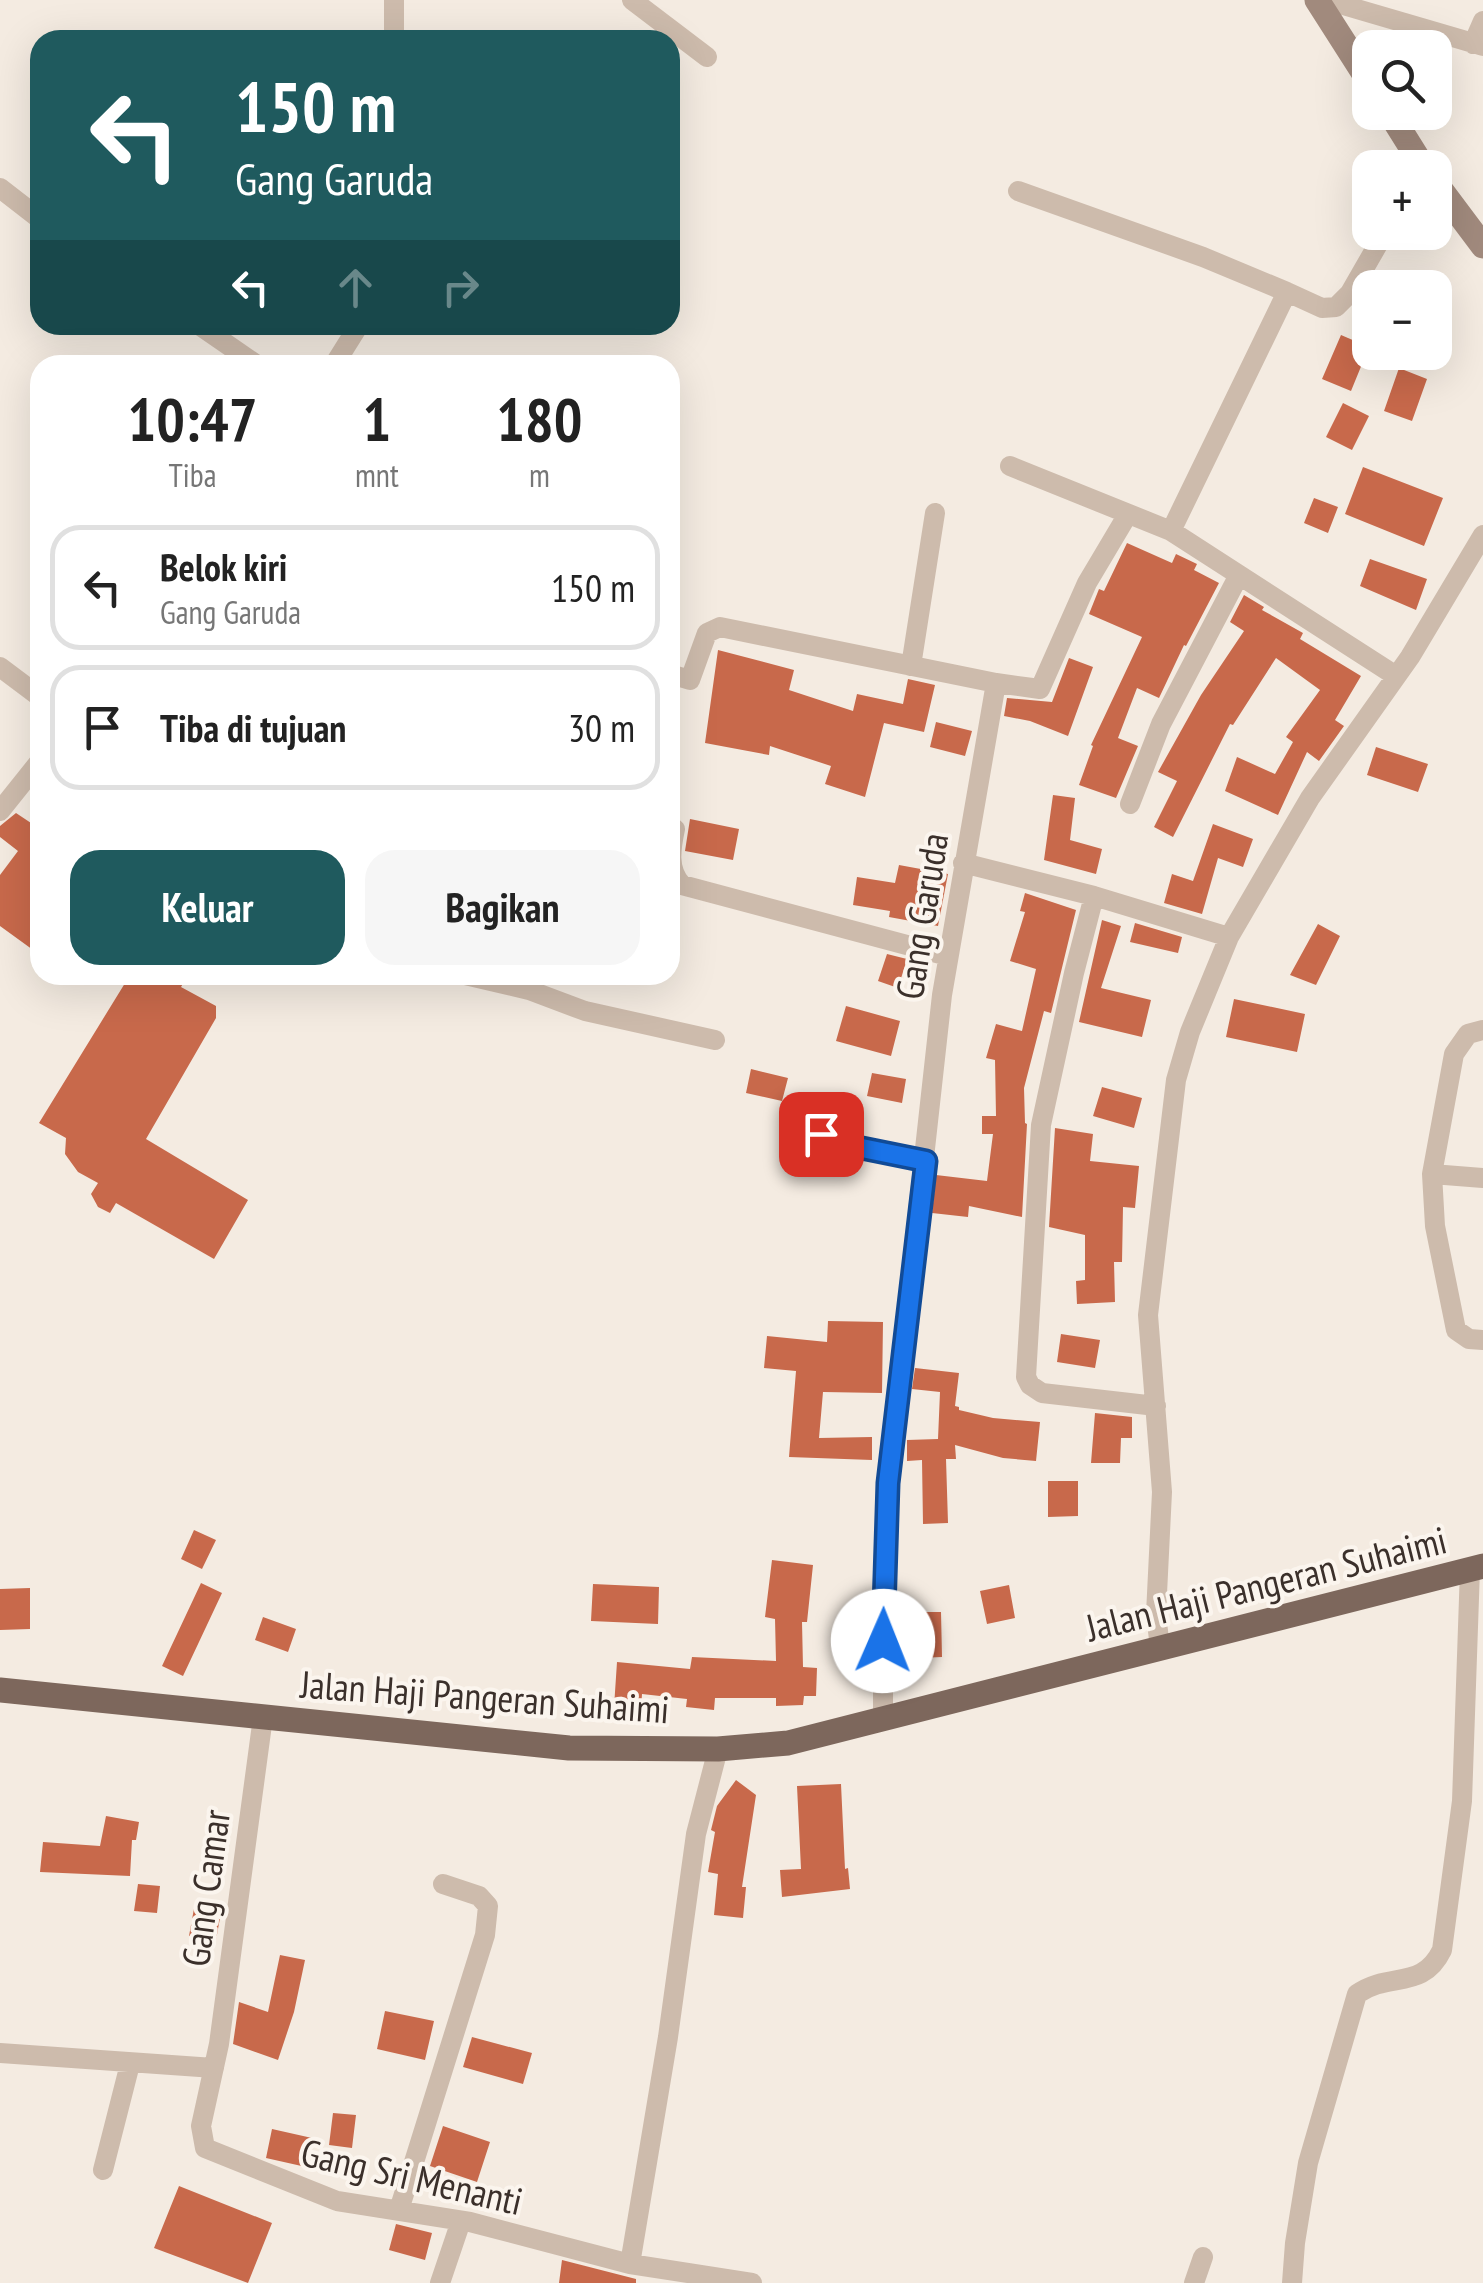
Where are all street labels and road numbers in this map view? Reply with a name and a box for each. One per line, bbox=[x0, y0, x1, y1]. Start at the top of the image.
street label: Gang Garuda bbox=[884, 829, 958, 1003]
street label: Jalan Haji Pangeran Suhaimi bbox=[1080, 1515, 1451, 1652]
street label: Jalan Haji Pangeran Suhaimi bbox=[298, 1659, 671, 1733]
street label: Gang Camar bbox=[170, 1806, 240, 1969]
street label: Gang Sri Menanti bbox=[297, 2127, 527, 2225]

